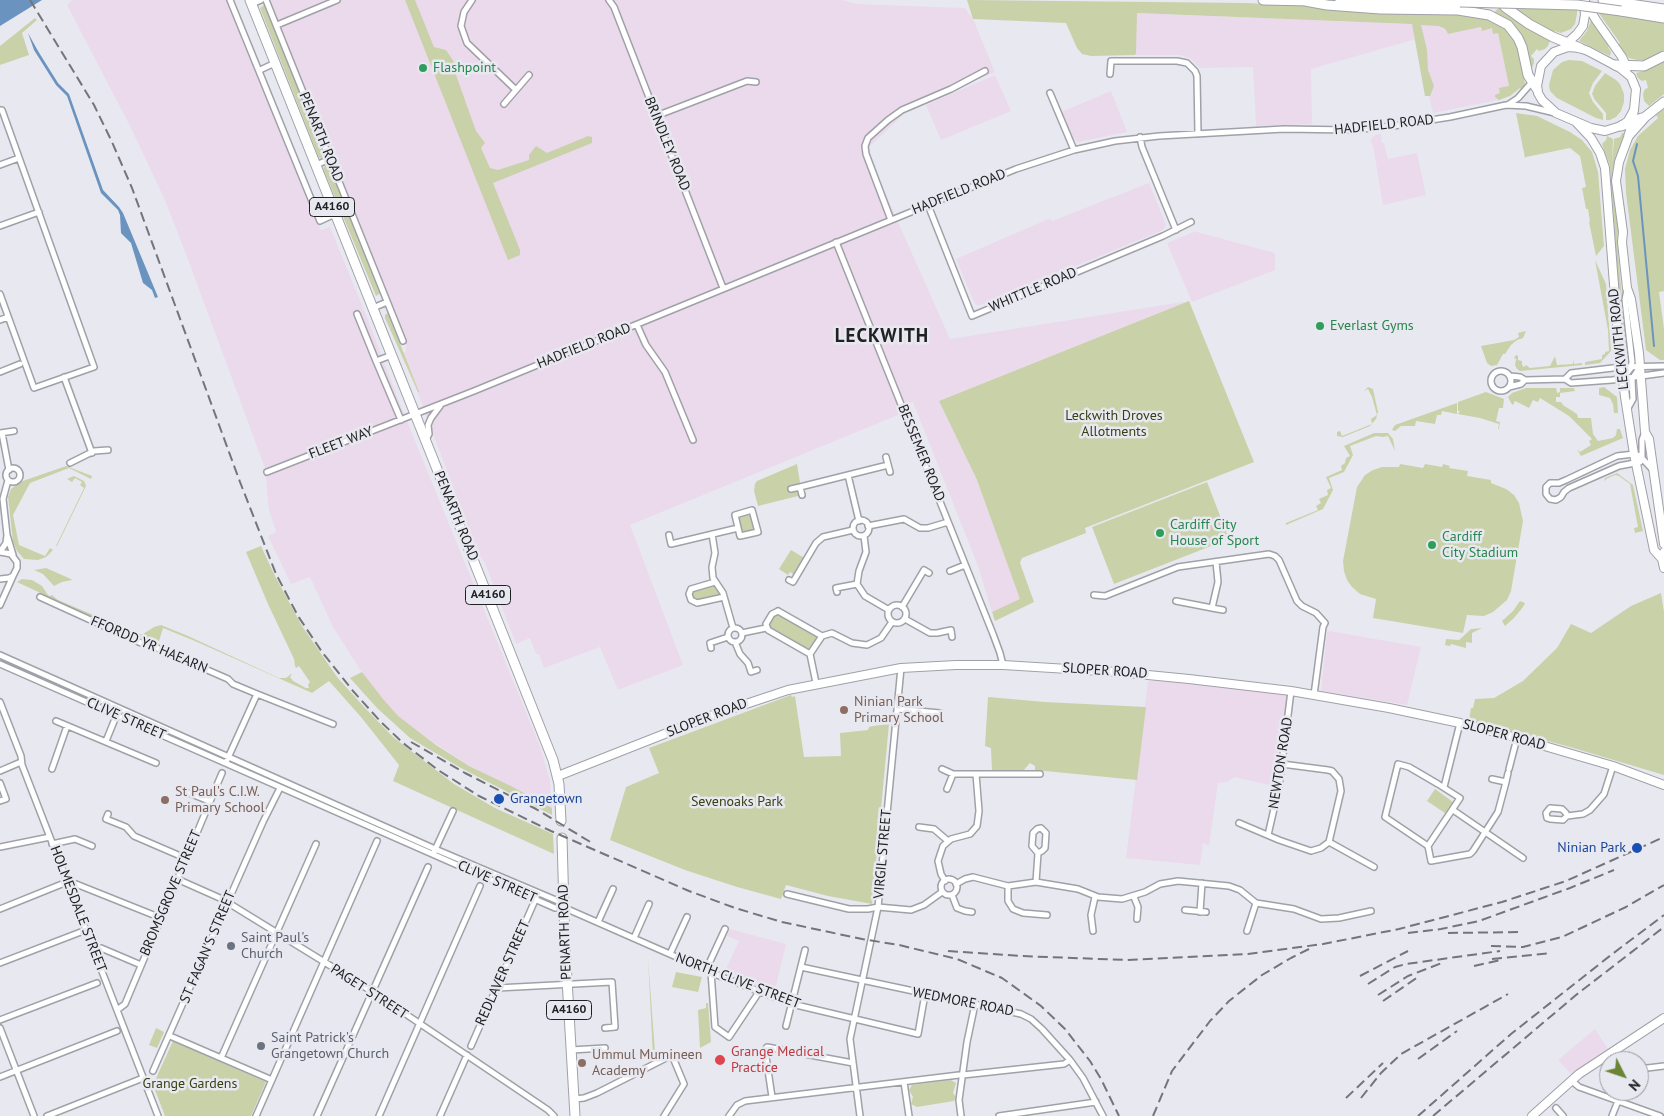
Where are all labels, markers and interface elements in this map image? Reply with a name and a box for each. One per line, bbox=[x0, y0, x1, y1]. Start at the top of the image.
place label: Flashpoint bbox=[433, 60, 496, 76]
marker: Flashpoint bbox=[417, 62, 429, 74]
street label: PENARTH ROAD bbox=[295, 90, 347, 184]
street label: BRINDLEY ROAD bbox=[641, 95, 693, 193]
street label: HADFIELD ROAD bbox=[1333, 111, 1435, 139]
street label: HADFIELD ROAD bbox=[909, 165, 1009, 219]
road number: A4160 bbox=[310, 198, 354, 216]
street label: WHITTLE ROAD bbox=[987, 264, 1079, 316]
street label: LECKWITH ROAD bbox=[1605, 287, 1633, 391]
place label: Everlast Gyms bbox=[1330, 318, 1414, 334]
street label: HADFIELD ROAD bbox=[534, 319, 634, 373]
marker: Everlast Gyms bbox=[1314, 320, 1326, 332]
district label: LECKWITH bbox=[834, 326, 930, 348]
street label: BESSEMER ROAD bbox=[894, 402, 948, 504]
park label: Leckwith Droves Allotments bbox=[1065, 408, 1163, 441]
street label: FLEET WAY bbox=[307, 423, 375, 463]
street label: PENARTH ROAD bbox=[430, 469, 482, 563]
place label: Cardiff City House of Sport bbox=[1170, 517, 1259, 550]
marker: Cardiff City House of Sport bbox=[1154, 527, 1166, 539]
place label: Cardiff City Stadium bbox=[1442, 529, 1518, 562]
marker: Cardiff City Stadium bbox=[1426, 539, 1438, 551]
road number: A4160 bbox=[466, 586, 510, 604]
street label: FFORDD YR HAEARN bbox=[88, 613, 210, 677]
street label: SLOPER ROAD bbox=[1062, 660, 1148, 682]
street label: CLIVE STREET bbox=[84, 694, 168, 744]
place label: Ninian Park Primary School bbox=[854, 694, 944, 726]
street label: SLOPER ROAD bbox=[664, 695, 750, 741]
marker: Ninian Park Primary School bbox=[838, 704, 850, 716]
street label: NEWTON ROAD bbox=[1265, 716, 1297, 810]
street label: SLOPER ROAD bbox=[1461, 716, 1547, 754]
place label: St Paul's C.I.W. Primary School bbox=[175, 784, 265, 816]
place label: Grangetown bbox=[510, 791, 582, 807]
marker: Grangetown bbox=[492, 792, 506, 806]
marker: St Paul's C.I.W. Primary School bbox=[159, 794, 171, 806]
park label: Sevenoaks Park bbox=[691, 794, 783, 810]
street label: VIRGIL STREET bbox=[871, 809, 895, 899]
street label: BROMSGROVE STREET bbox=[137, 828, 205, 958]
place label: Ninian Park bbox=[1557, 840, 1626, 856]
marker: Ninian Park bbox=[1630, 841, 1644, 855]
street label: HOLMESDALE STREET bbox=[46, 843, 110, 975]
street label: CLIVE STREET bbox=[455, 857, 539, 907]
street label: PENARTH ROAD bbox=[555, 884, 575, 980]
street label: ST FAGAN'S STREET bbox=[177, 888, 239, 1006]
street label: REDLAVER STREET bbox=[472, 918, 534, 1028]
place label: Saint Paul's Church bbox=[241, 930, 309, 962]
marker: Saint Paul's Church bbox=[225, 940, 237, 952]
street label: NORTH CLIVE STREET bbox=[673, 949, 803, 1013]
street label: PAGET STREET bbox=[327, 961, 411, 1023]
street label: WEDMORE ROAD bbox=[911, 984, 1015, 1020]
road number: A4160 bbox=[546, 1000, 592, 1020]
place label: Saint Patrick's Grangetown Church bbox=[271, 1030, 389, 1062]
marker: Saint Patrick's Grangetown Church bbox=[255, 1040, 267, 1052]
place label: Grange Medical Practice bbox=[731, 1044, 824, 1076]
place label: Ummul Mumineen Academy bbox=[592, 1047, 702, 1080]
north arrow bbox=[1599, 1051, 1649, 1101]
marker: Grange Medical Practice bbox=[713, 1053, 727, 1067]
marker: Ummul Mumineen Academy bbox=[576, 1057, 588, 1069]
park label: Grange Gardens bbox=[143, 1076, 237, 1092]
text: N bbox=[1625, 1076, 1644, 1095]

